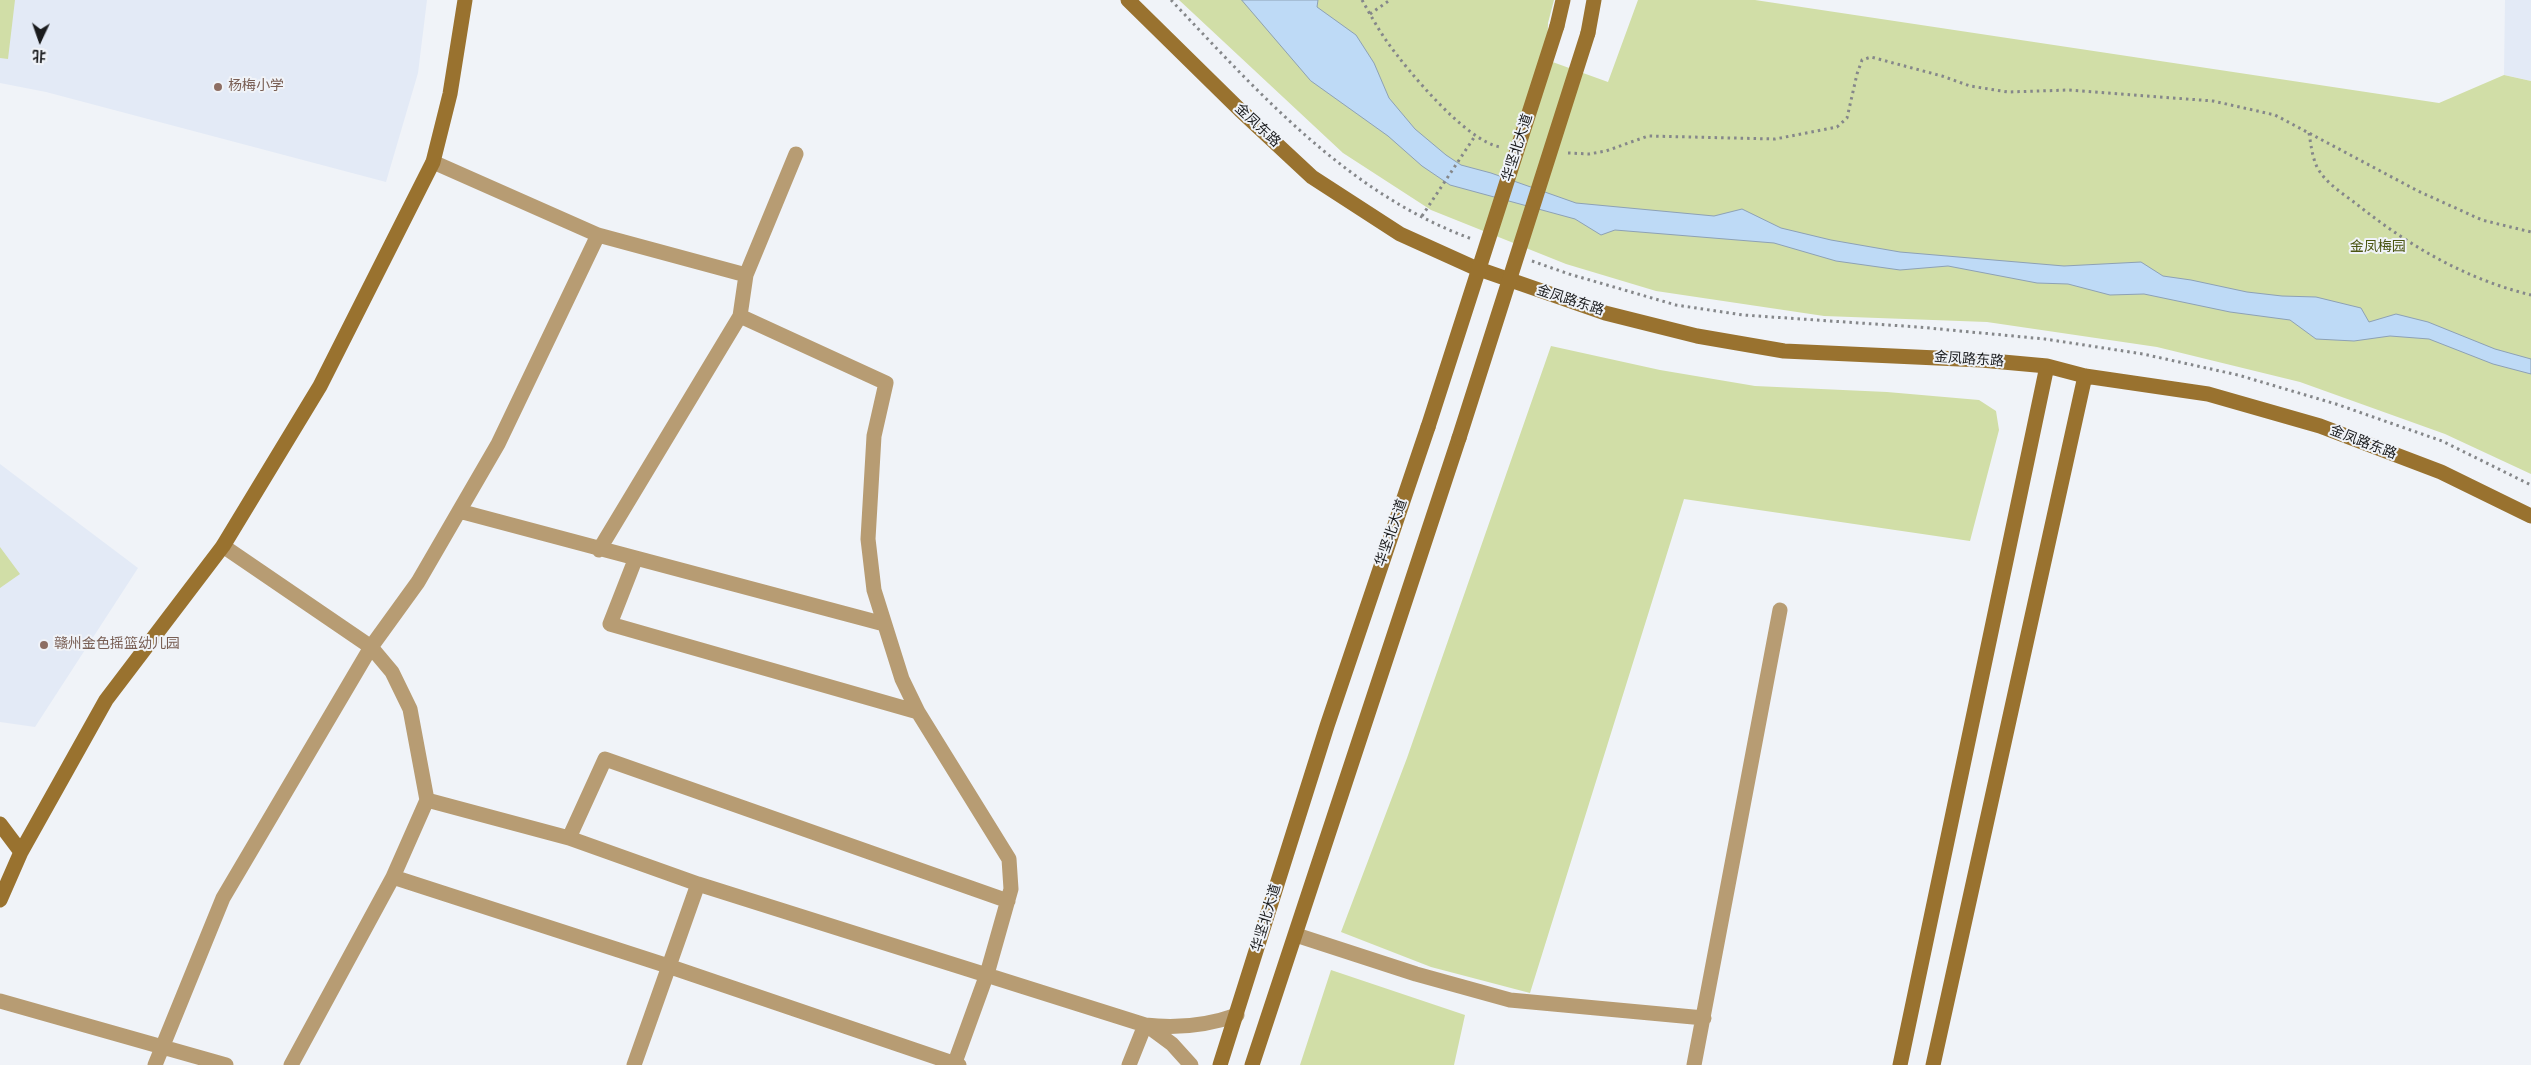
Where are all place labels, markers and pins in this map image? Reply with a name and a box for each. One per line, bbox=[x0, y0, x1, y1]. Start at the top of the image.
place label: 杨梅小学 bbox=[228, 79, 284, 95]
marker: 杨梅小学 bbox=[212, 81, 224, 93]
place label: 赣州金色摇篮幼儿园 bbox=[54, 637, 180, 653]
marker: 赣州金色摇篮幼儿园 bbox=[38, 639, 50, 651]

